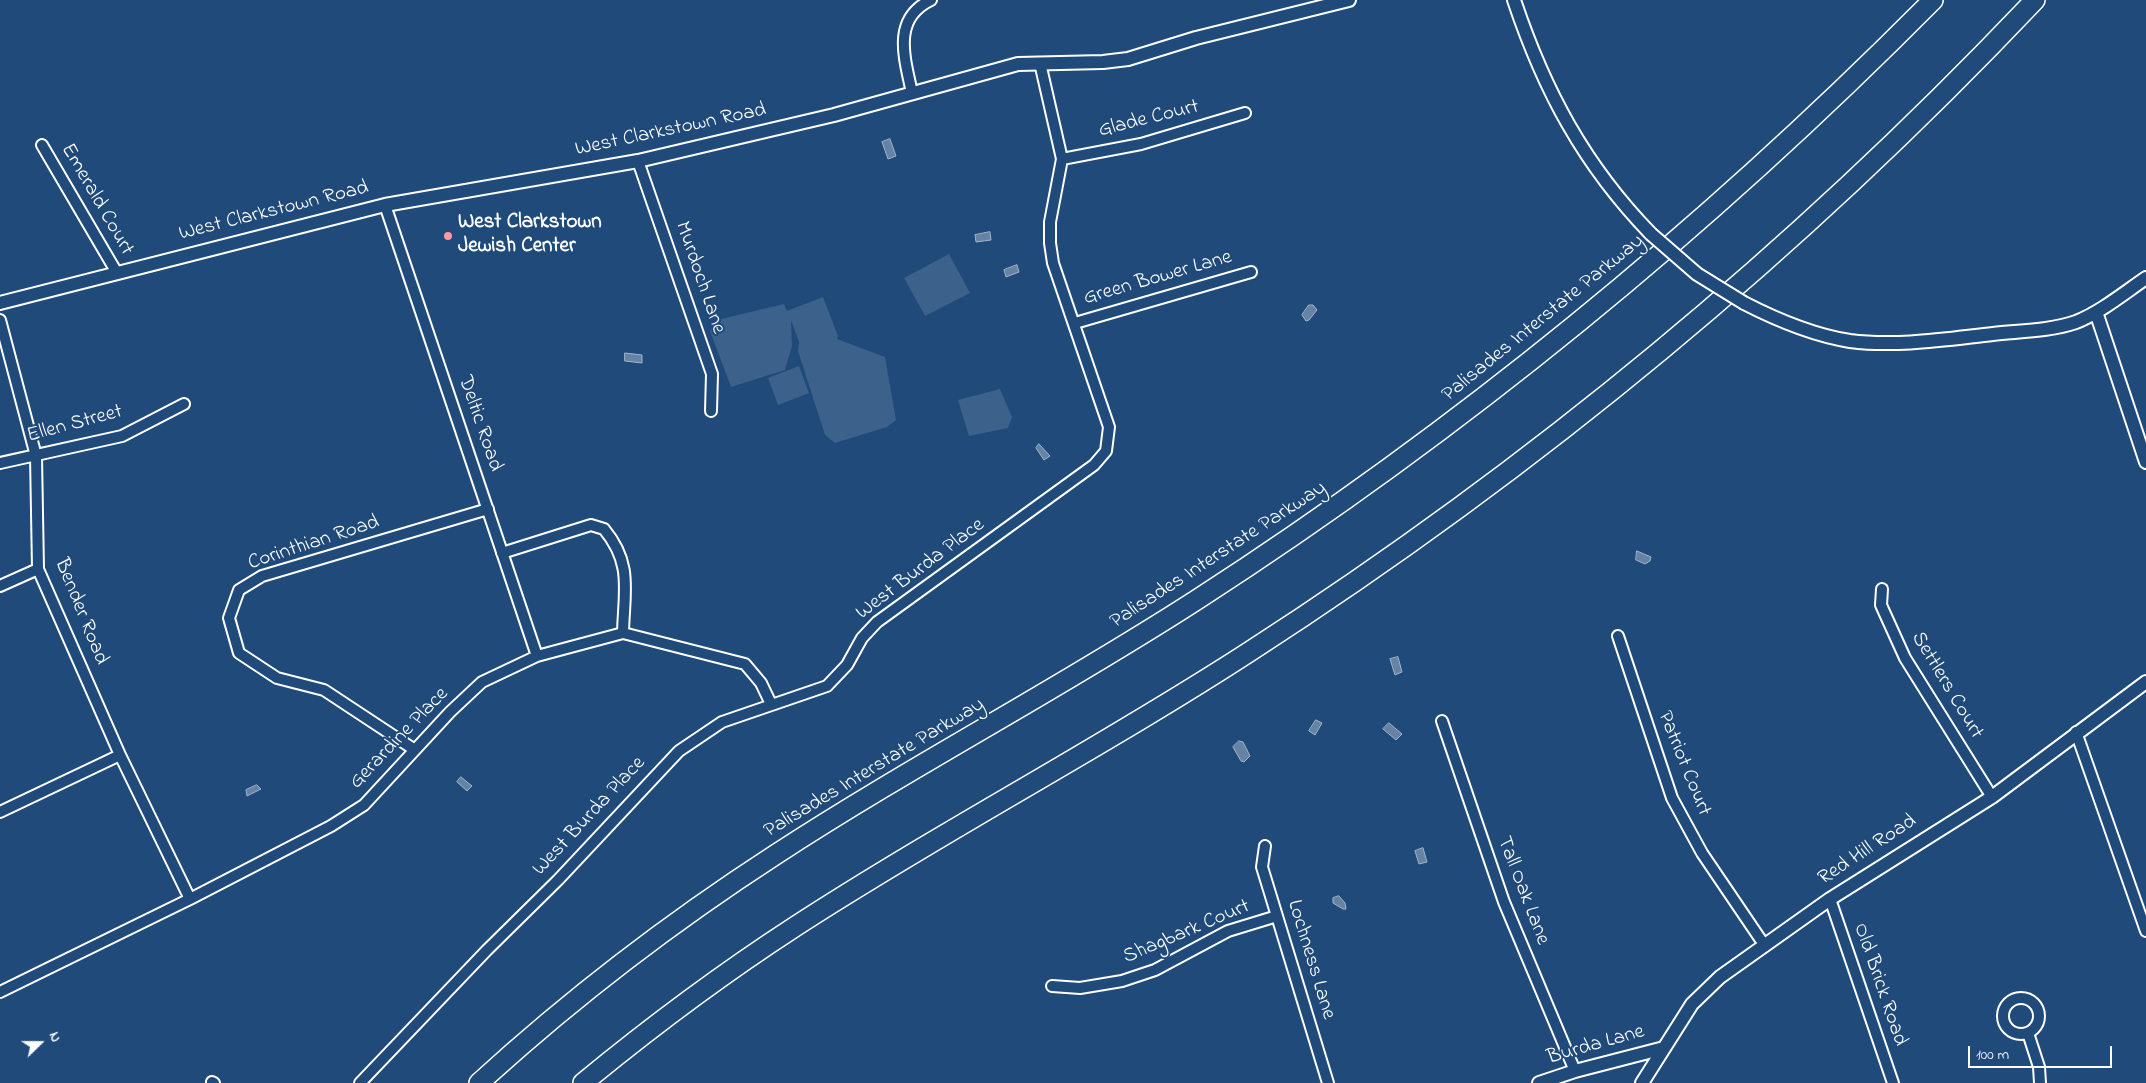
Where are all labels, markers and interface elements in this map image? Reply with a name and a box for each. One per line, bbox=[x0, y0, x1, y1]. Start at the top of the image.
street label: Glade Court bbox=[1096, 95, 1202, 145]
street label: West Clarkstown Road bbox=[573, 98, 769, 164]
street label: Emerald Court bbox=[54, 140, 138, 260]
street label: West Clarkstown Road bbox=[177, 176, 371, 248]
place label: West Clarkstown Jewish Center bbox=[458, 211, 602, 261]
street label: Murdoch Lane bbox=[668, 218, 730, 338]
marker: West Clarkstown Jewish Center bbox=[442, 230, 454, 242]
street label: Palisades Interstate Parkway bbox=[1438, 230, 1650, 408]
street label: Green Bower Lane bbox=[1081, 246, 1235, 312]
street label: Deltic Road bbox=[451, 373, 507, 475]
street label: Ellen Street bbox=[25, 400, 125, 450]
street label: Palisades Interstate Parkway bbox=[1106, 477, 1332, 635]
street label: Corinthian Road bbox=[245, 511, 383, 577]
street label: West Burda Place bbox=[852, 514, 990, 626]
street label: Bender Road bbox=[47, 555, 113, 669]
street label: Settlers Court bbox=[1904, 628, 1988, 744]
street label: Gerardine Place bbox=[345, 683, 455, 795]
street label: Palisades Interstate Parkway bbox=[760, 693, 990, 845]
street label: Patriot Court bbox=[1651, 708, 1715, 820]
street label: West Burda Place bbox=[528, 752, 652, 882]
street label: Red Hill Road bbox=[1814, 810, 1922, 892]
street label: Tall Oak Lane bbox=[1490, 833, 1554, 949]
street label: Shagbark Court bbox=[1120, 895, 1254, 971]
street label: Lochness Lane bbox=[1280, 897, 1340, 1023]
street label: Old Brick Road bbox=[1846, 920, 1912, 1050]
north arrow bbox=[15, 1018, 65, 1068]
street label: Burda Lane bbox=[1545, 1020, 1647, 1072]
text: N bbox=[43, 1029, 66, 1046]
scale bar bbox=[1971, 1036, 2115, 1068]
text: 100 m bbox=[1976, 1044, 2009, 1066]

